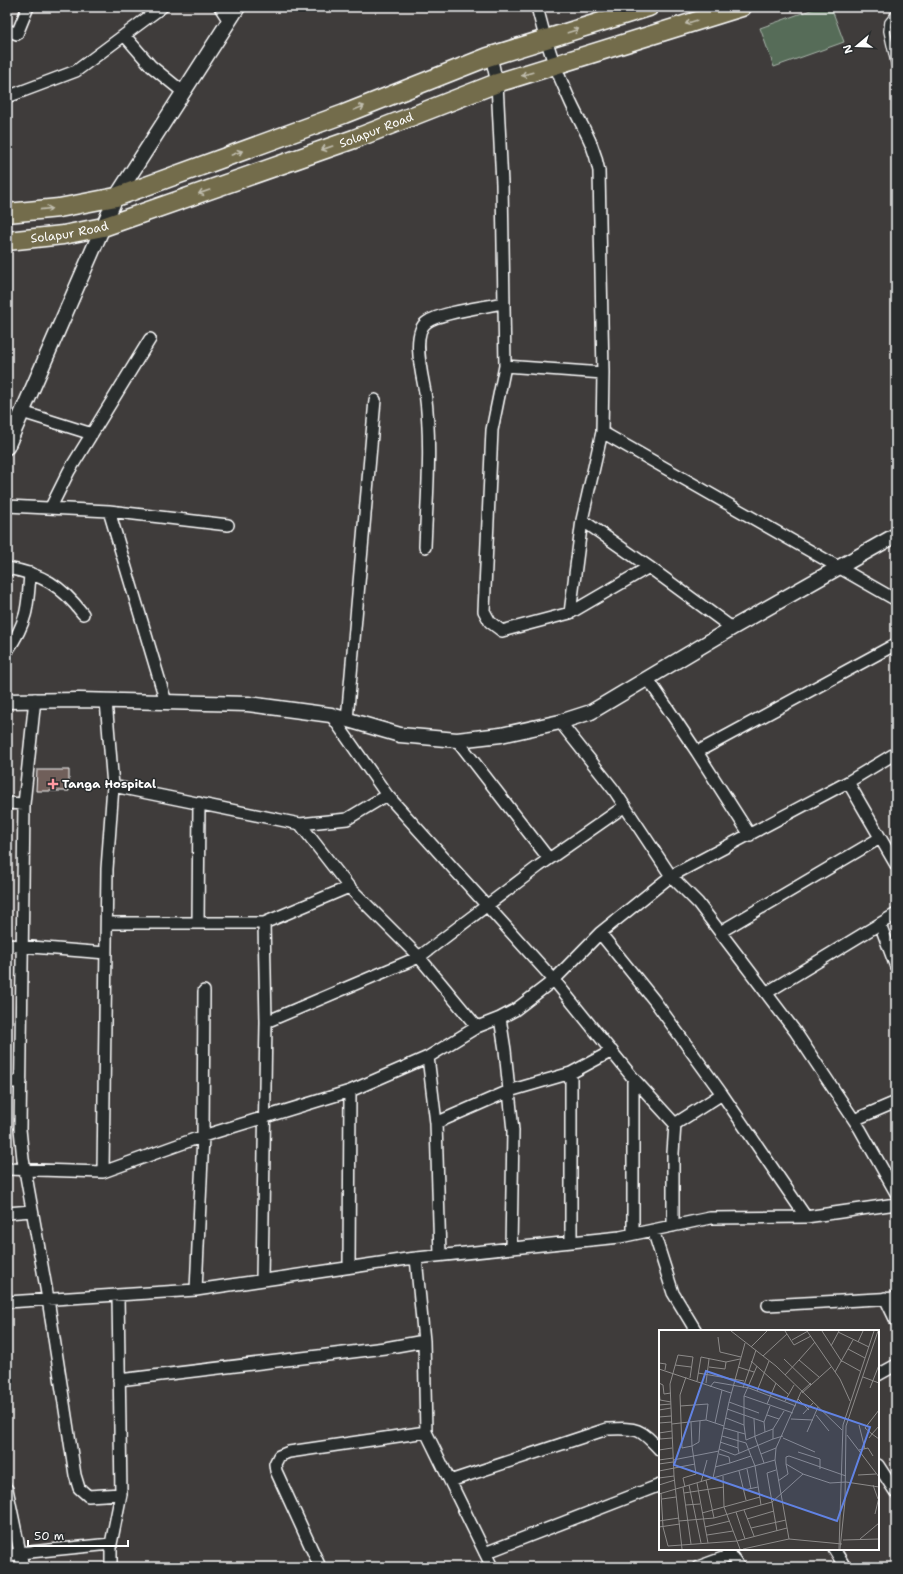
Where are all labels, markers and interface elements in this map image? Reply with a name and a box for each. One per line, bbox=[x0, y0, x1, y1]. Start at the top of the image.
one-way arrow bbox=[685, 19, 698, 26]
north arrow bbox=[837, 26, 877, 66]
one-way arrow bbox=[567, 27, 580, 34]
text: N bbox=[839, 42, 857, 56]
one-way arrow bbox=[521, 71, 534, 78]
one-way arrow bbox=[352, 104, 364, 112]
street label: Solapur Road bbox=[337, 108, 416, 152]
one-way arrow bbox=[321, 145, 333, 153]
one-way arrow bbox=[230, 149, 242, 157]
one-way arrow bbox=[199, 188, 211, 196]
one-way arrow bbox=[39, 205, 52, 213]
street label: Solapur Road bbox=[30, 218, 111, 246]
place label: Tanga Hospital bbox=[62, 776, 156, 792]
marker: Tanga Hospital bbox=[47, 778, 59, 790]
inset map bbox=[659, 1330, 879, 1550]
scale bar bbox=[28, 1522, 128, 1548]
text: 50 m bbox=[34, 1528, 64, 1544]

